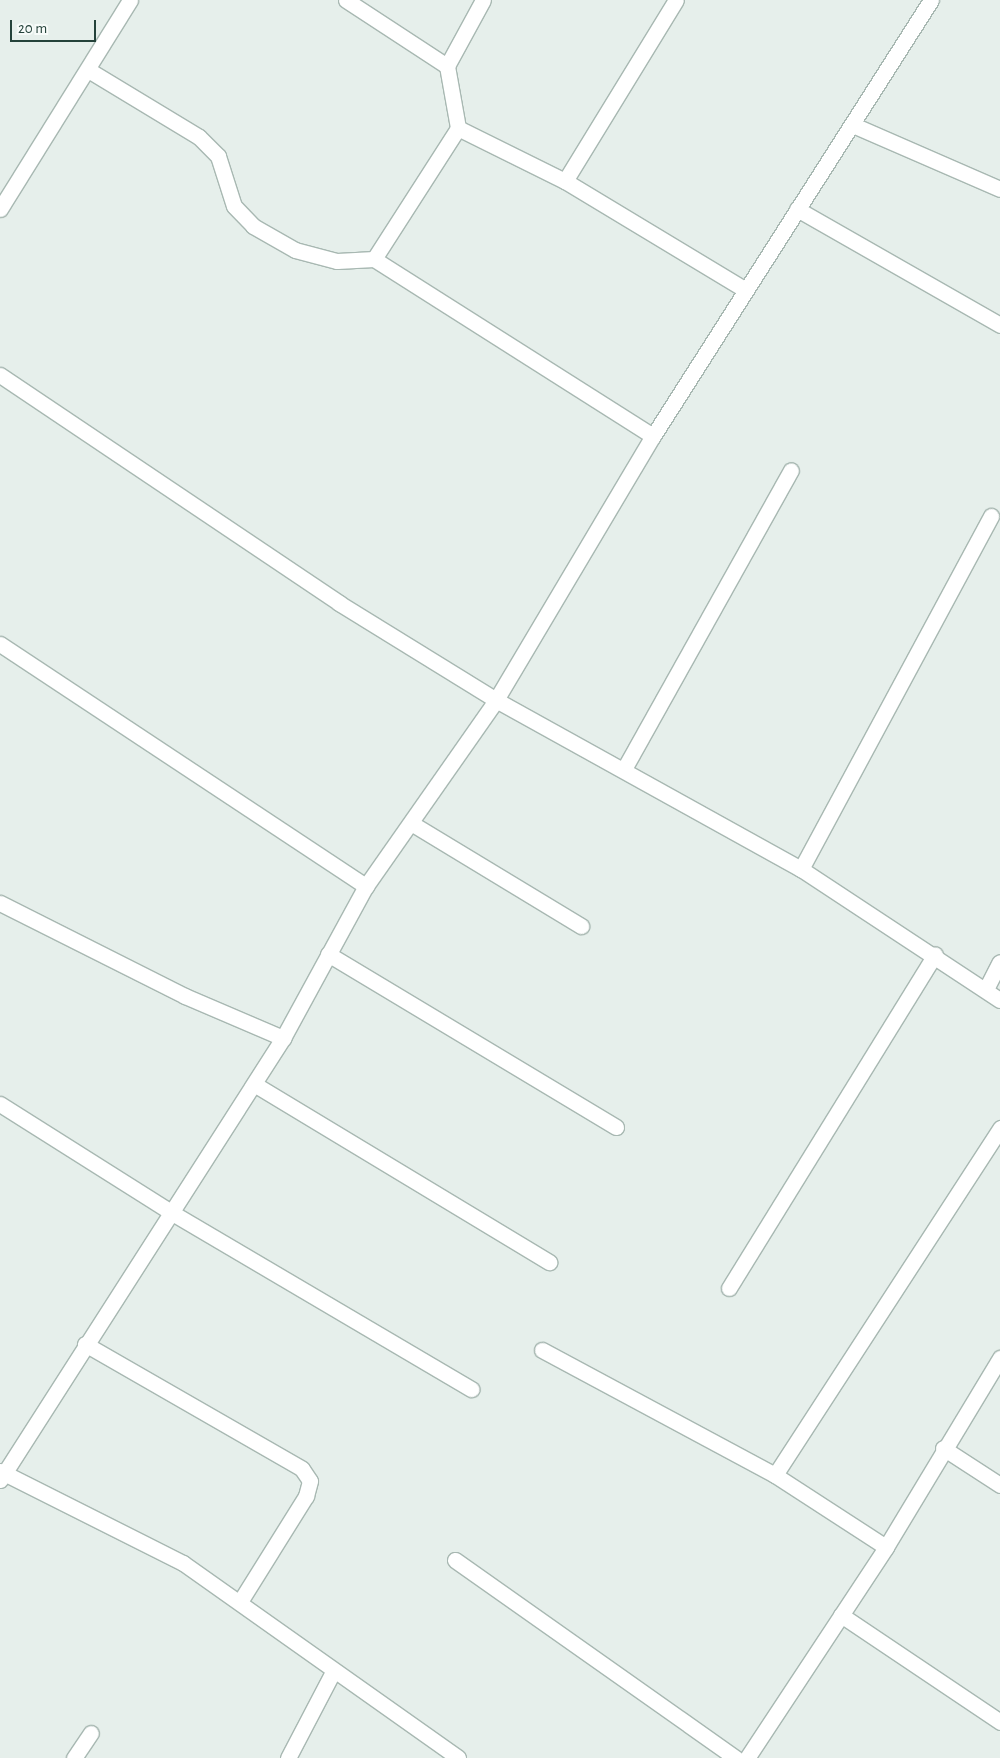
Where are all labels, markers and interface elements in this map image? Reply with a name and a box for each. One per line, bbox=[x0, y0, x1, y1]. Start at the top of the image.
scale bar bbox=[12, 10, 99, 42]
text: 20 m bbox=[18, 21, 47, 36]

